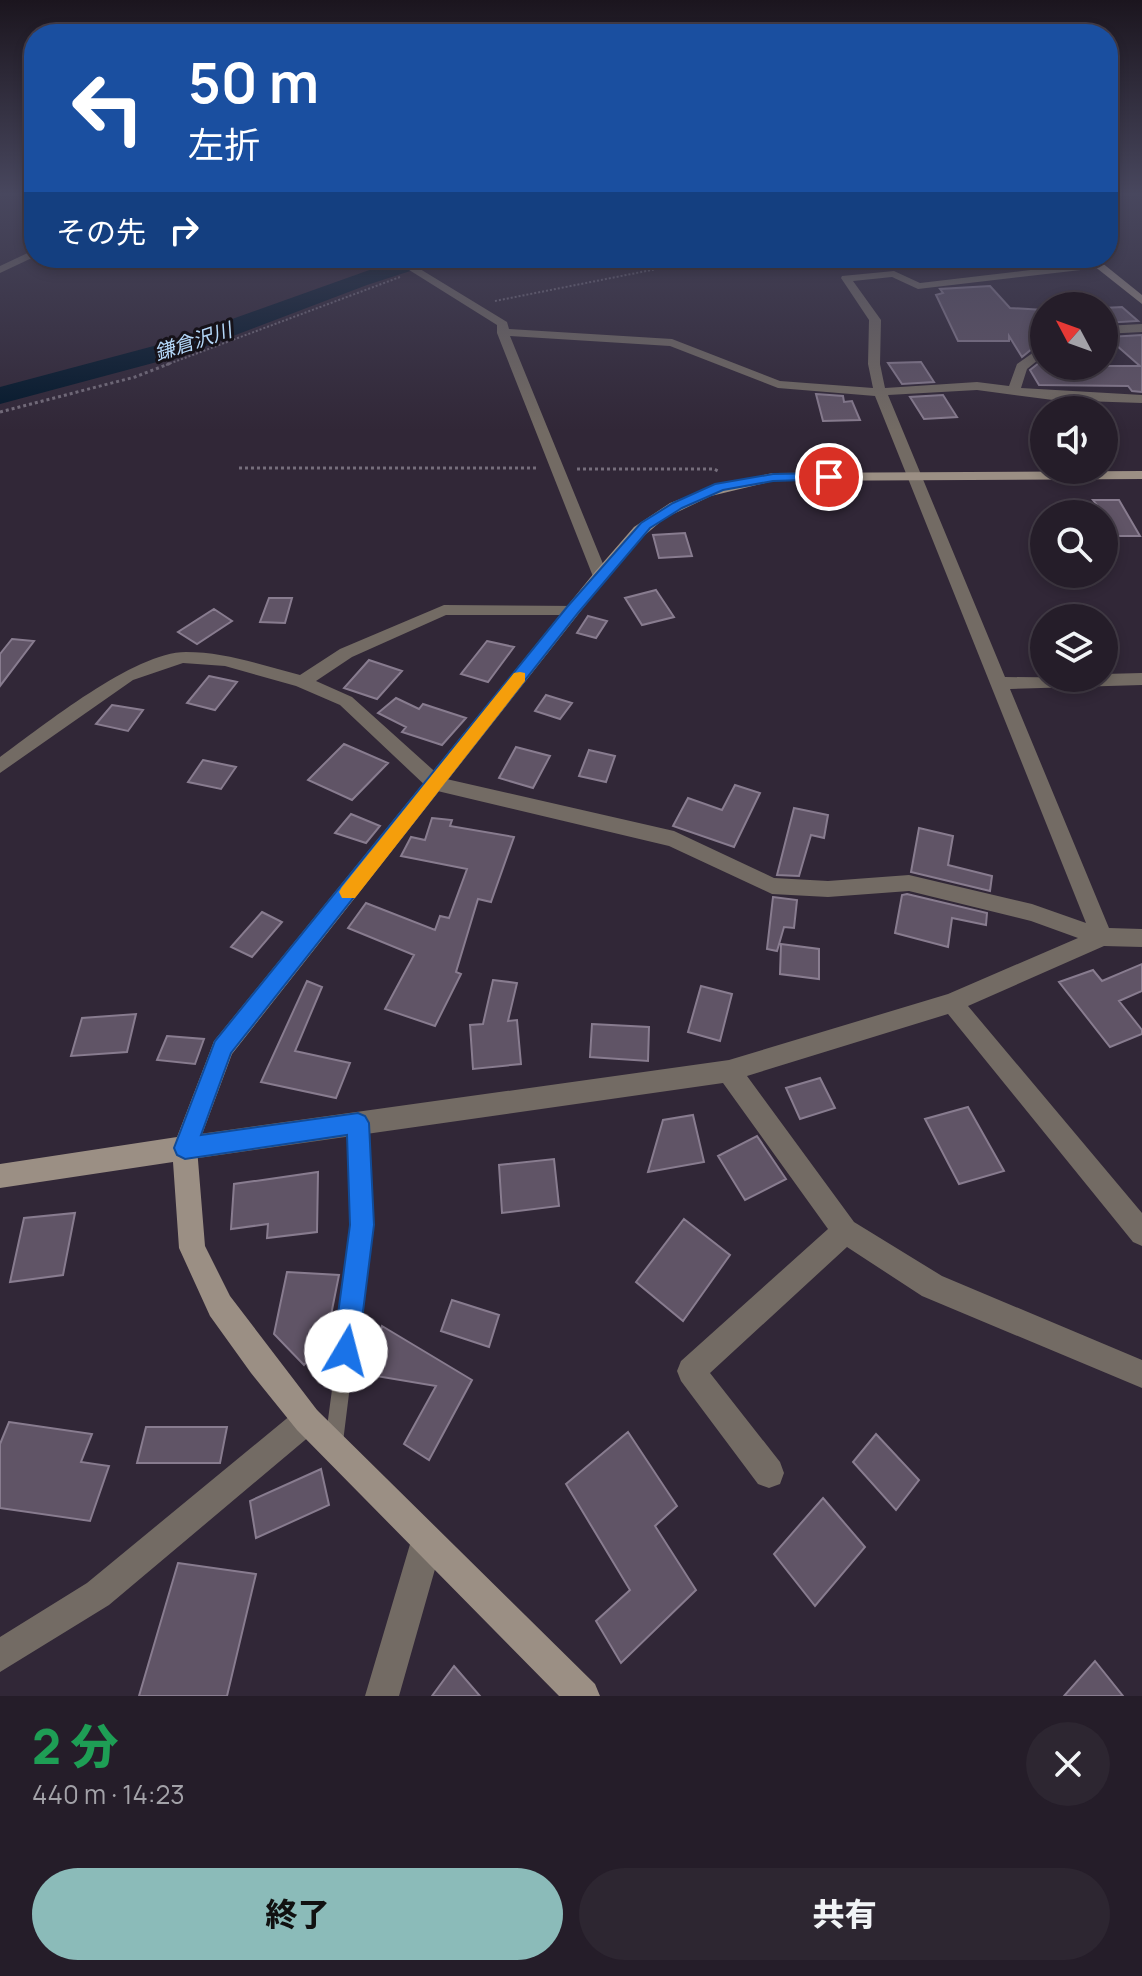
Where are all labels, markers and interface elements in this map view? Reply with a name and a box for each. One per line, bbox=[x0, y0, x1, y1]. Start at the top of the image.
text: 50 m bbox=[188, 43, 319, 120]
icon: left bbox=[56, 56, 160, 160]
text: 左折 bbox=[188, 120, 260, 169]
icon: right bbox=[162, 208, 206, 252]
text: その先 bbox=[56, 211, 146, 252]
north arrow bbox=[1030, 292, 1118, 380]
map controls bbox=[1030, 292, 1118, 692]
water label: 鎌倉沢川 bbox=[151, 315, 237, 366]
button: sound bbox=[1030, 396, 1118, 484]
pin bbox=[795, 443, 863, 511]
icon: arrive bbox=[807, 455, 851, 499]
button: search bbox=[1030, 500, 1118, 588]
button: layers bbox=[1030, 604, 1118, 692]
position arrow bbox=[304, 1309, 388, 1393]
text: 2 分 bbox=[32, 1713, 119, 1778]
button: close bbox=[1026, 1722, 1110, 1806]
text: 440 m · 14:23 bbox=[32, 1776, 185, 1812]
button: 終了 bbox=[32, 1868, 563, 1960]
button: 共有 bbox=[579, 1868, 1110, 1960]

